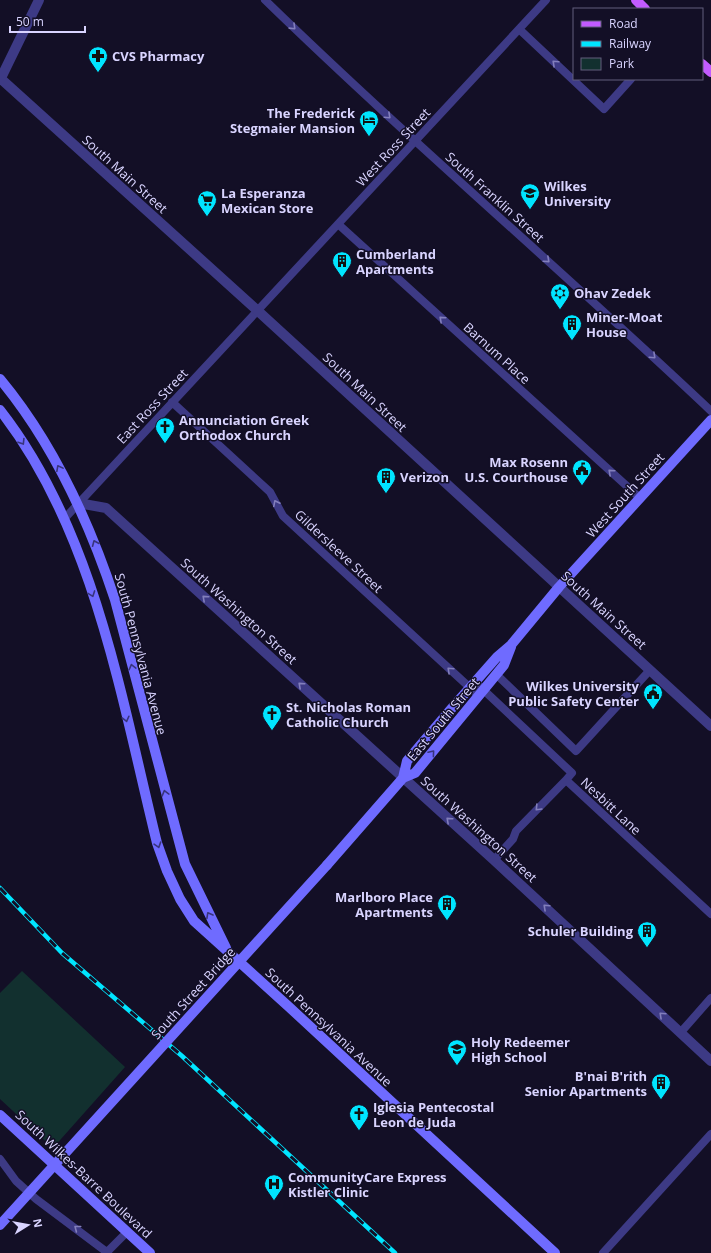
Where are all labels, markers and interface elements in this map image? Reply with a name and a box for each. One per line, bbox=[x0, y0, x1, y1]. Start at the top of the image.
scale bar bbox=[10, 8, 85, 34]
legend bbox=[573, 8, 703, 80]
text: 50 m bbox=[16, 13, 44, 30]
text: Road bbox=[609, 15, 638, 32]
one-way arrow bbox=[288, 22, 296, 30]
text: Railway bbox=[609, 35, 652, 52]
pharmacy icon: CVS Pharmacy bbox=[87, 45, 109, 73]
place label: CVS Pharmacy bbox=[112, 47, 205, 65]
text: Park bbox=[609, 55, 635, 72]
one-way arrow bbox=[553, 61, 560, 68]
place label: The Frederick Stegmaier Mansion bbox=[230, 104, 356, 137]
street label: West Ross Street bbox=[352, 104, 434, 190]
hotel icon: The Frederick Stegmaier Mansion bbox=[358, 109, 380, 137]
one-way arrow bbox=[383, 111, 391, 119]
street label: South Main Street bbox=[79, 131, 172, 217]
street label: South Franklin Street bbox=[442, 148, 549, 246]
place label: Wilkes University bbox=[544, 177, 611, 210]
school or university icon: Wilkes University bbox=[519, 182, 541, 210]
place label: La Esperanza Mexican Store bbox=[221, 184, 314, 217]
supermarket icon: La Esperanza Mexican Store bbox=[196, 189, 218, 217]
place label: Cumberland Apartments bbox=[356, 245, 436, 278]
building icon: Cumberland Apartments bbox=[331, 250, 353, 278]
one-way arrow bbox=[542, 255, 549, 262]
synagogue icon: Ohav Zedek bbox=[549, 282, 571, 310]
place label: Ohav Zedek bbox=[574, 284, 652, 302]
place label: Miner-Moat House bbox=[586, 308, 663, 341]
building icon: Miner-Moat House bbox=[561, 313, 583, 341]
one-way arrow bbox=[439, 316, 447, 324]
street label: Barnum Place bbox=[460, 318, 534, 388]
street label: South Main Street bbox=[319, 348, 411, 436]
one-way arrow bbox=[648, 351, 656, 359]
street label: East Ross Street bbox=[112, 364, 192, 447]
place label: Annunciation Greek Orthodox Church bbox=[179, 411, 310, 444]
church icon: Annunciation Greek Orthodox Church bbox=[154, 416, 176, 444]
one-way arrow bbox=[17, 438, 24, 445]
street label: West South Street bbox=[582, 448, 668, 541]
place label: Max Rosenn U.S. Courthouse bbox=[465, 453, 568, 486]
public building icon: Max Rosenn U.S. Courthouse bbox=[571, 458, 593, 486]
one-way arrow bbox=[57, 465, 64, 473]
building icon: Verizon bbox=[375, 466, 397, 494]
place label: Verizon bbox=[400, 468, 449, 486]
one-way arrow bbox=[608, 469, 616, 477]
one-way arrow bbox=[273, 500, 281, 507]
street label: Gildersleeve Street bbox=[291, 505, 387, 597]
one-way arrow bbox=[91, 540, 99, 547]
street label: South Washington Street bbox=[177, 554, 301, 668]
street label: South Main Street bbox=[558, 567, 651, 653]
street label: South Pennsylvania Avenue bbox=[111, 571, 171, 737]
one-way arrow bbox=[87, 590, 96, 597]
one-way arrow bbox=[202, 595, 210, 602]
one-way arrow bbox=[128, 664, 137, 671]
one-way arrow bbox=[448, 668, 455, 675]
street label: East South Street bbox=[403, 673, 484, 765]
place label: Wilkes University Public Safety Center bbox=[508, 677, 640, 710]
public building icon: Wilkes University Public Safety Center bbox=[642, 682, 664, 710]
one-way arrow bbox=[298, 683, 306, 690]
place label: St. Nicholas Roman Catholic Church bbox=[286, 698, 411, 731]
church icon: St. Nicholas Roman Catholic Church bbox=[261, 703, 283, 731]
one-way arrow bbox=[122, 716, 130, 722]
one-way arrow bbox=[427, 750, 434, 758]
street label: South Washington Street bbox=[417, 772, 541, 886]
street label: Nesbitt Lane bbox=[577, 773, 645, 839]
one-way arrow bbox=[161, 790, 169, 796]
one-way arrow bbox=[536, 803, 543, 811]
one-way arrow bbox=[447, 817, 454, 824]
one-way arrow bbox=[153, 842, 162, 849]
place label: Marlboro Place Apartments bbox=[335, 888, 433, 921]
building icon: Marlboro Place Apartments bbox=[436, 893, 458, 921]
one-way arrow bbox=[543, 905, 550, 912]
one-way arrow bbox=[207, 911, 214, 919]
building icon: Schuler Building bbox=[636, 920, 658, 948]
place label: Schuler Building bbox=[528, 922, 634, 940]
street label: South Street Bridge bbox=[147, 943, 239, 1043]
street label: South Pennsylvania Avenue bbox=[262, 964, 396, 1090]
one-way arrow bbox=[659, 1012, 667, 1020]
place label: Holy Redeemer High School bbox=[471, 1033, 570, 1066]
school or university icon: Holy Redeemer High School bbox=[446, 1038, 468, 1066]
place label: B'nai B'rith Senior Apartments bbox=[525, 1067, 647, 1100]
building icon: B'nai B'rith Senior Apartments bbox=[650, 1072, 672, 1100]
place label: Iglesia Pentecostal Leon de Juda bbox=[373, 1098, 494, 1131]
church icon: Iglesia Pentecostal Leon de Juda bbox=[348, 1103, 370, 1131]
street label: South Wilkes-Barre Boulevard bbox=[12, 1106, 156, 1242]
place label: CommunityCare Express Kistler Clinic bbox=[288, 1168, 447, 1201]
hospital icon: CommunityCare Express Kistler Clinic bbox=[263, 1173, 285, 1201]
north arrow bbox=[8, 1205, 48, 1245]
text: N bbox=[30, 1217, 47, 1229]
one-way arrow bbox=[74, 1226, 81, 1233]

